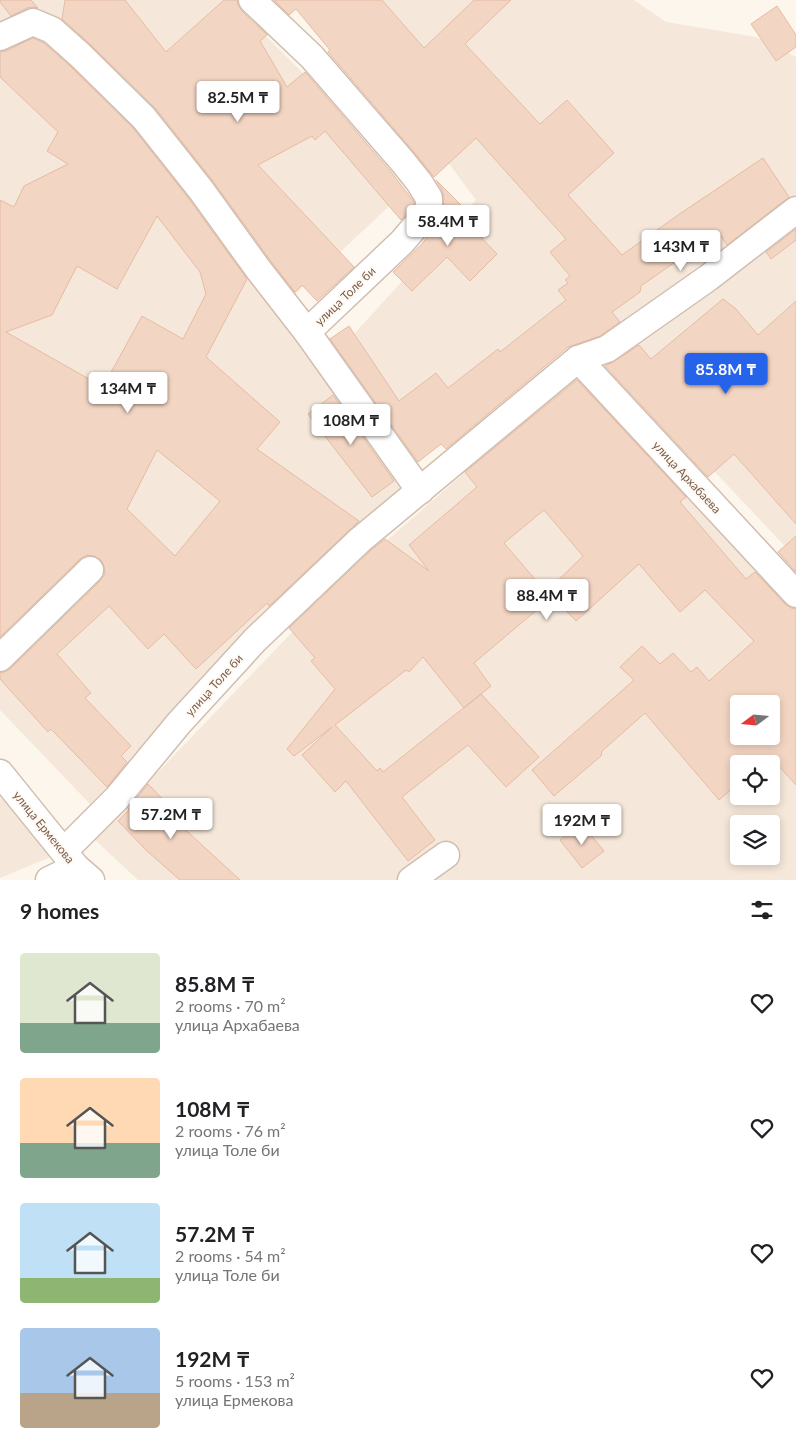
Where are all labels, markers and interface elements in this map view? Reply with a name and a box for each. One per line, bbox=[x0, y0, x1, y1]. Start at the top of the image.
pin: 82.5M ₸ bbox=[192, 80, 284, 123]
text: 82.5M ₸ bbox=[208, 87, 268, 106]
pin: 58.4M ₸ bbox=[402, 204, 494, 247]
text: 58.4M ₸ bbox=[418, 211, 478, 230]
pin: 143M ₸ bbox=[640, 230, 722, 272]
text: 143M ₸ bbox=[652, 236, 710, 255]
street label: улица Толе би bbox=[312, 263, 378, 329]
pin: 85.8M ₸ bbox=[680, 352, 772, 395]
text: 85.8M ₸ bbox=[696, 359, 756, 378]
pin: 134M ₸ bbox=[87, 372, 169, 414]
text: 134M ₸ bbox=[99, 378, 157, 397]
pin: 108M ₸ bbox=[310, 404, 392, 446]
text: 108M ₸ bbox=[322, 410, 380, 429]
street label: улица Архабаева bbox=[650, 438, 724, 516]
pin: 88.4M ₸ bbox=[501, 578, 593, 621]
text: 88.4M ₸ bbox=[517, 585, 577, 604]
street label: улица Толе би bbox=[182, 651, 246, 719]
north arrow bbox=[730, 695, 780, 745]
map controls bbox=[730, 695, 780, 865]
button: locate bbox=[730, 755, 780, 805]
street label: улица Ермекова bbox=[10, 788, 78, 866]
pin: 57.2M ₸ bbox=[125, 798, 217, 840]
text: 57.2M ₸ bbox=[141, 804, 201, 823]
pin: 192M ₸ bbox=[541, 804, 623, 846]
text: 192M ₸ bbox=[553, 810, 611, 829]
button: layers bbox=[730, 815, 780, 865]
icon: filters bbox=[748, 896, 776, 924]
text: 9 homes bbox=[20, 898, 99, 923]
text: 85.8M ₸ bbox=[175, 971, 255, 996]
icon: home bbox=[60, 973, 120, 1033]
icon: heart bbox=[748, 989, 776, 1017]
text: 2 rooms · 70 m² bbox=[175, 996, 286, 1015]
text: улица Архабаева bbox=[175, 1015, 300, 1034]
text: 108M ₸ bbox=[175, 1096, 250, 1121]
icon: home bbox=[60, 1098, 120, 1158]
icon: heart bbox=[748, 1114, 776, 1142]
text: 2 rooms · 76 m² bbox=[175, 1121, 286, 1140]
text: улица Толе би bbox=[175, 1140, 280, 1159]
text: 57.2M ₸ bbox=[175, 1221, 255, 1246]
icon: home bbox=[60, 1223, 120, 1283]
icon: heart bbox=[748, 1239, 776, 1267]
text: 2 rooms · 54 m² bbox=[175, 1246, 286, 1265]
text: улица Толе би bbox=[175, 1265, 280, 1284]
text: 192M ₸ bbox=[175, 1346, 250, 1371]
icon: home bbox=[60, 1348, 120, 1408]
icon: heart bbox=[748, 1364, 776, 1392]
text: 5 rooms · 153 m² bbox=[175, 1371, 295, 1390]
text: улица Ермекова bbox=[175, 1390, 293, 1409]

